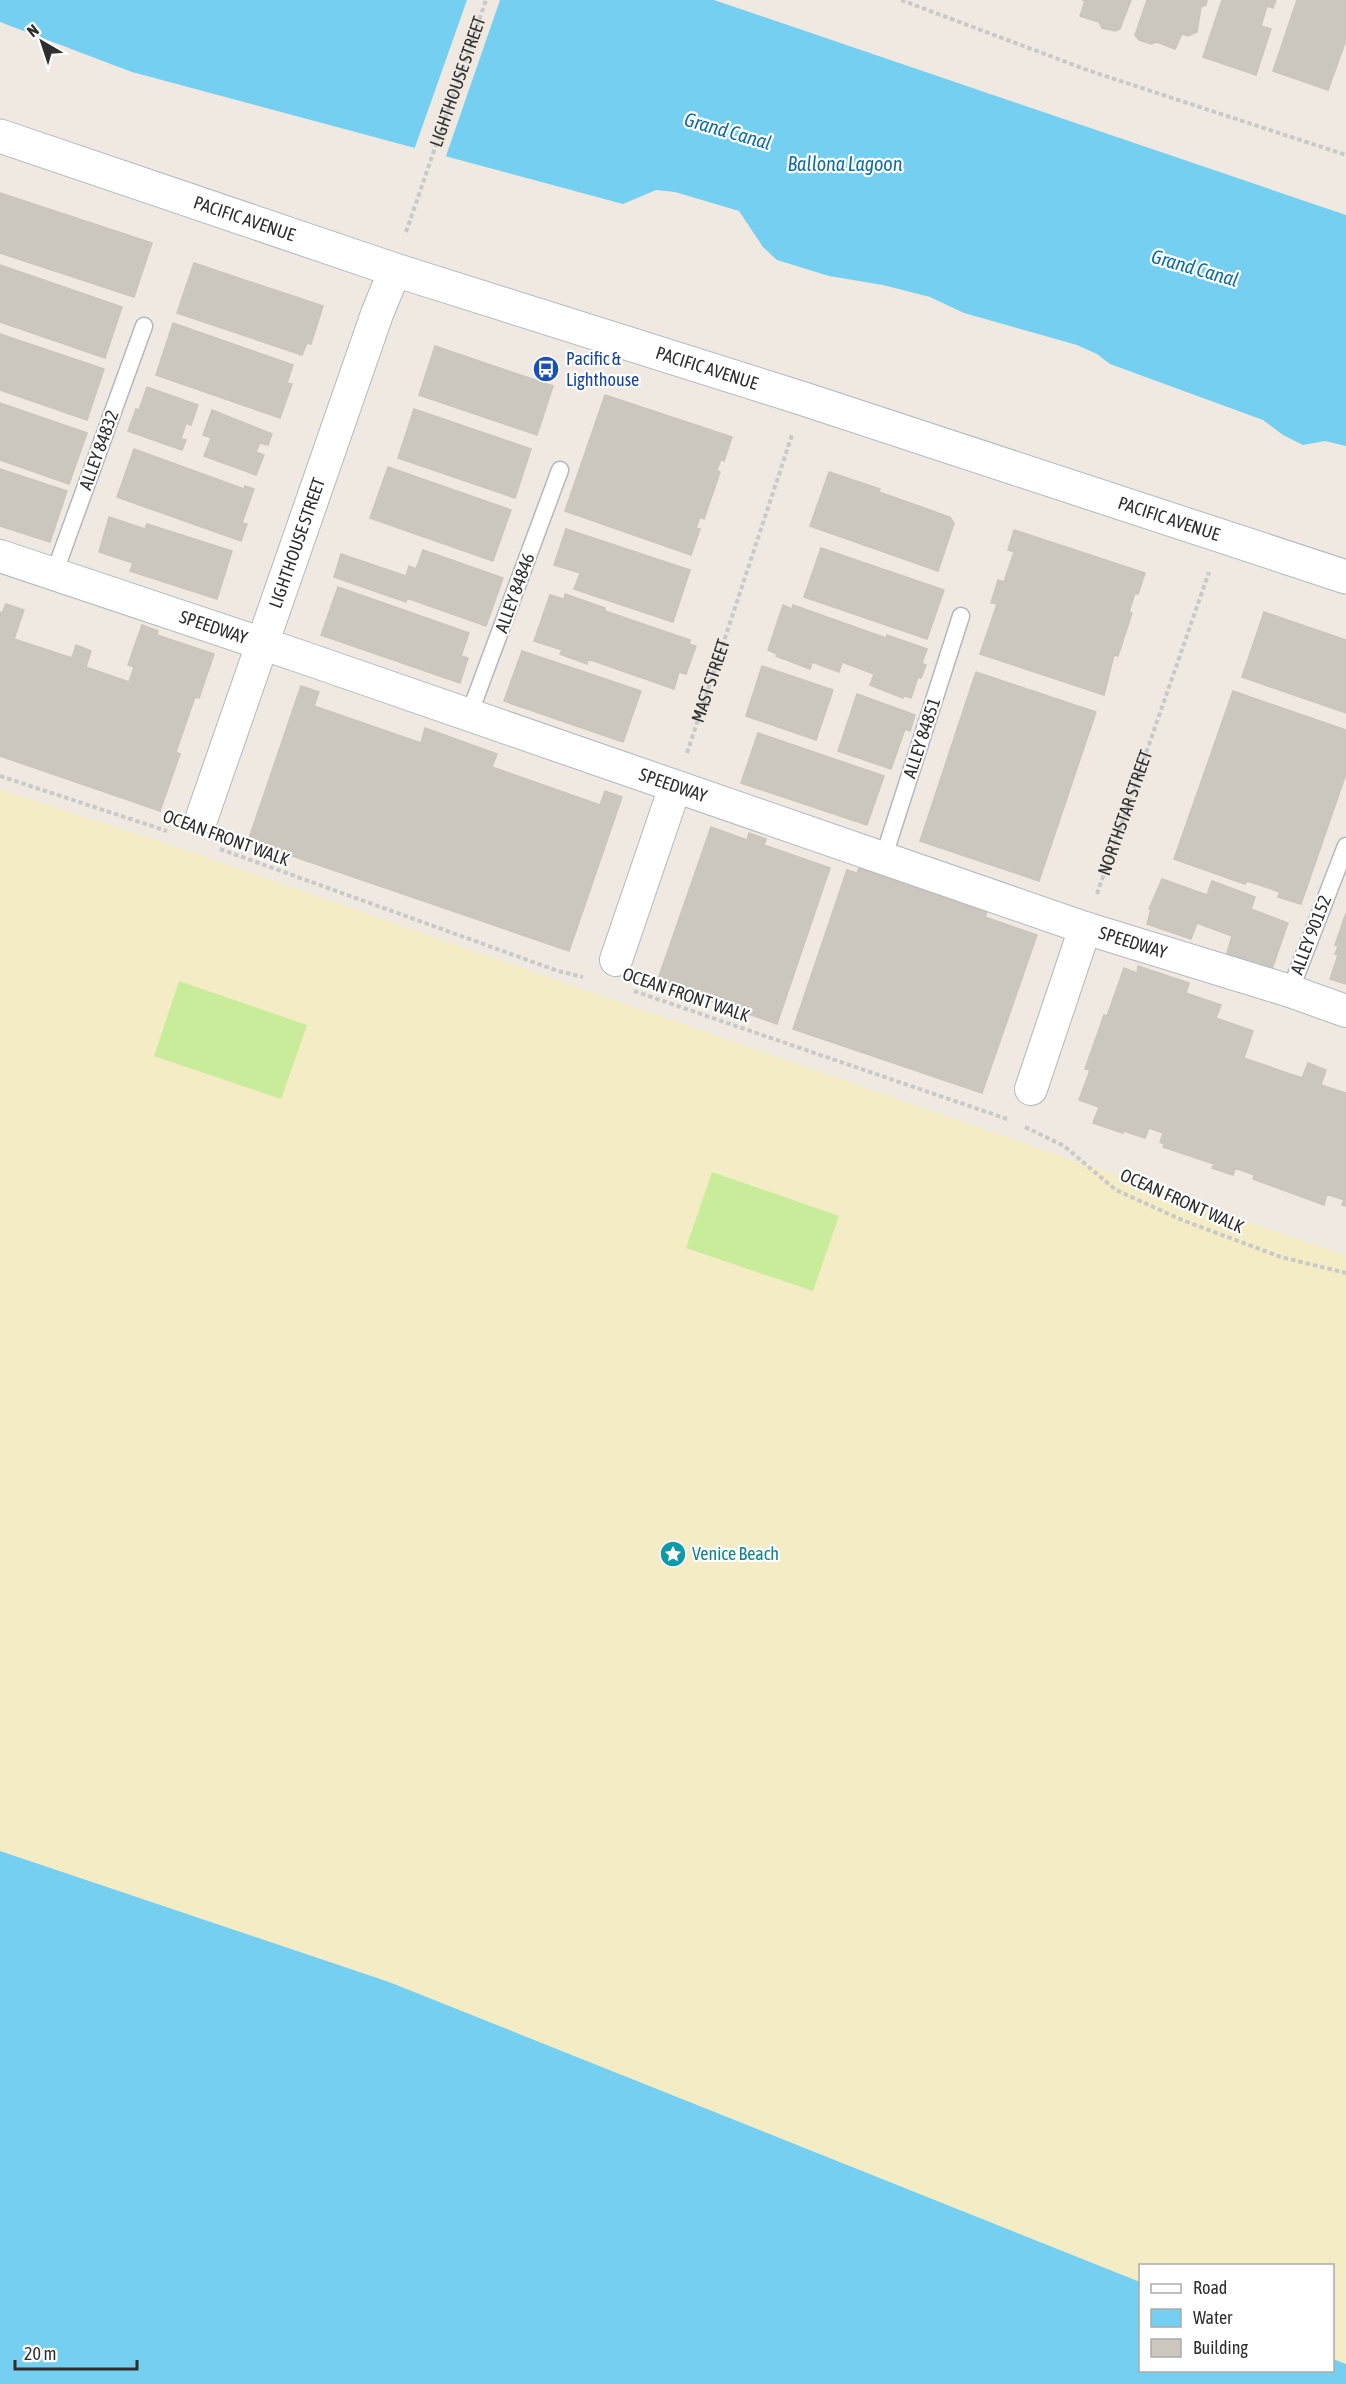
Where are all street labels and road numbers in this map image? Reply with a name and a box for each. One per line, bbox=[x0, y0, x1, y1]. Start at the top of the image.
street label: LIGHTHOUSE STREET bbox=[425, 13, 490, 149]
street label: PACIFIC AVENUE bbox=[191, 191, 298, 245]
street label: PACIFIC AVENUE bbox=[653, 342, 761, 394]
street label: ALLEY 84832 bbox=[74, 407, 123, 493]
street label: LIGHTHOUSE STREET bbox=[264, 475, 329, 611]
street label: PACIFIC AVENUE bbox=[1115, 492, 1223, 545]
street label: ALLEY 84846 bbox=[490, 550, 539, 636]
street label: SPEEDWAY bbox=[177, 606, 250, 648]
street label: MAST STREET bbox=[687, 636, 734, 725]
street label: ALLEY 84851 bbox=[899, 695, 944, 781]
street label: NORTHSTAR STREET bbox=[1093, 747, 1156, 878]
street label: SPEEDWAY bbox=[636, 764, 710, 806]
street label: OCEAN FRONT WALK bbox=[160, 805, 292, 870]
street label: ALLEY 90152 bbox=[1286, 892, 1335, 977]
street label: SPEEDWAY bbox=[1096, 922, 1170, 963]
street label: OCEAN FRONT WALK bbox=[620, 963, 753, 1026]
street label: OCEAN FRONT WALK bbox=[1117, 1164, 1247, 1237]

